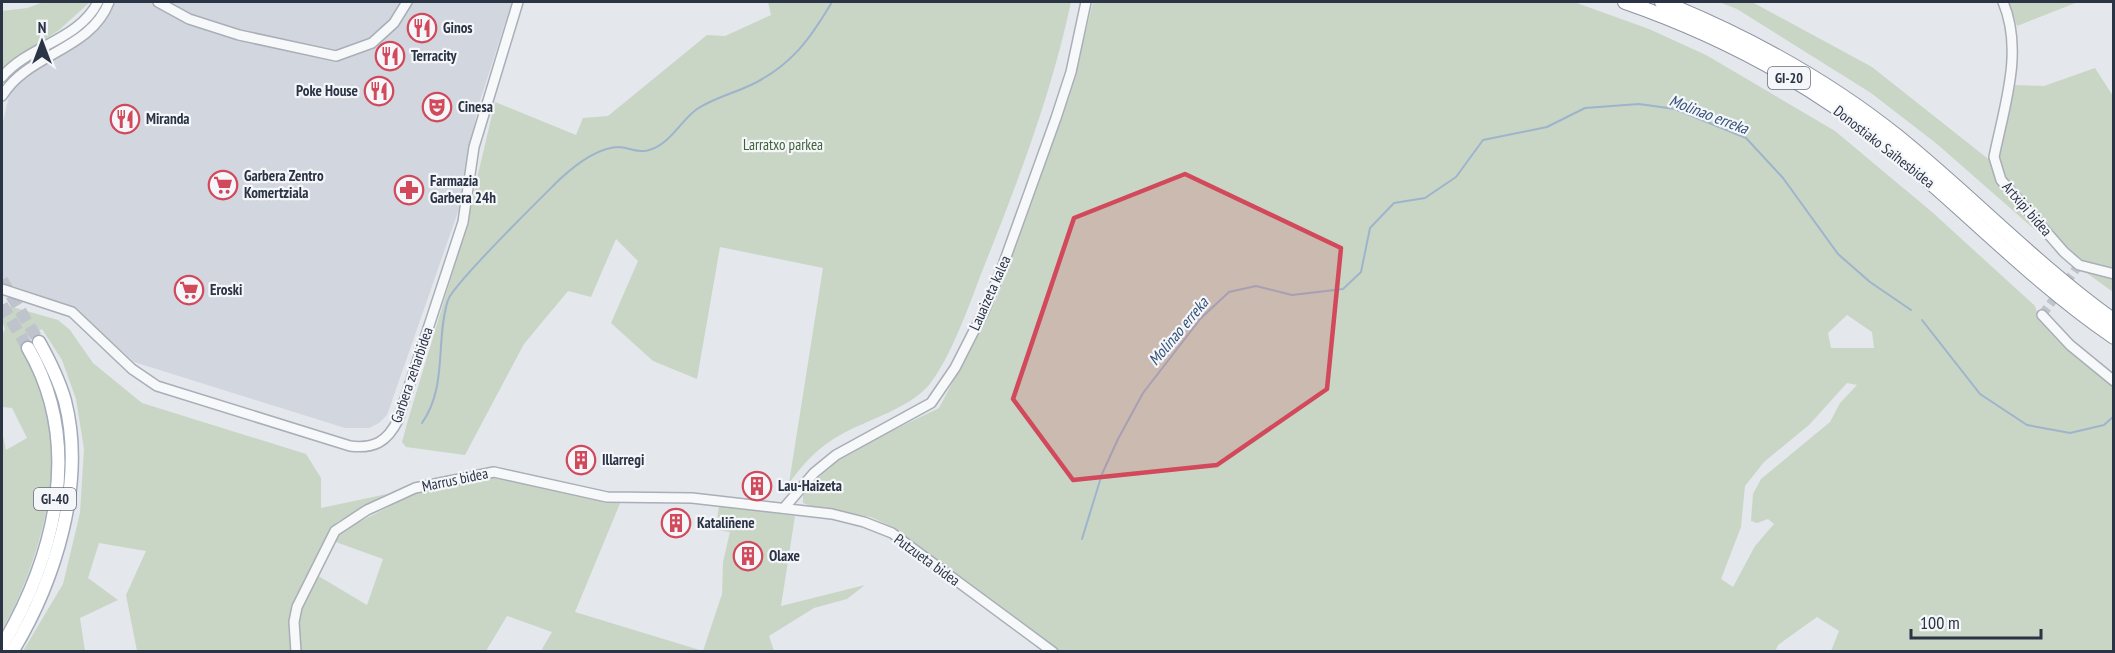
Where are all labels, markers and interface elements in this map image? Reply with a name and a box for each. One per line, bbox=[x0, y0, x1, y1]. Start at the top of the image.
north arrow bbox=[12, 12, 72, 72]
restaurant icon: Ginos bbox=[406, 12, 438, 44]
text: N bbox=[38, 17, 46, 37]
place label: Ginos bbox=[443, 18, 473, 37]
restaurant icon: Terracity bbox=[374, 40, 406, 72]
place label: Terracity bbox=[411, 46, 458, 65]
road number: GI-20 bbox=[1768, 67, 1810, 89]
restaurant icon: Poke House bbox=[363, 75, 395, 107]
place label: Poke House bbox=[296, 81, 358, 100]
water label: Molinao erreka bbox=[1667, 90, 1753, 139]
theatre icon: Cinesa bbox=[421, 91, 453, 123]
place label: Cinesa bbox=[458, 97, 493, 116]
street label: Donostiako Saihesbidea bbox=[1830, 101, 1939, 192]
restaurant icon: Miranda bbox=[109, 103, 141, 135]
place label: Miranda bbox=[146, 109, 190, 128]
park label: Larratxo parkea bbox=[743, 135, 823, 154]
place label: Garbera Zentro Komertziala bbox=[244, 166, 324, 202]
supermarket icon: Garbera Zentro Komertziala bbox=[207, 169, 239, 201]
place label: Farmazia Garbera 24h bbox=[430, 171, 496, 207]
pharmacy icon: Farmazia Garbera 24h bbox=[393, 174, 425, 206]
street label: Artxipi bidea bbox=[1998, 177, 2056, 240]
street label: Lauaizeta kalea bbox=[965, 252, 1014, 333]
supermarket icon: Eroski bbox=[173, 274, 205, 306]
place label: Eroski bbox=[210, 280, 242, 299]
water label: Molinao erreka bbox=[1144, 292, 1213, 369]
street label: Garbera zeharbidea bbox=[386, 324, 437, 425]
building icon: Illarregi bbox=[565, 444, 597, 476]
place label: Illarregi bbox=[602, 450, 644, 469]
street label: Marrus bidea bbox=[420, 463, 490, 496]
building icon: Lau-Haizeta bbox=[741, 470, 773, 502]
place label: Lau-Haizeta bbox=[778, 476, 842, 495]
road number: GI-40 bbox=[34, 488, 76, 510]
building icon: Kataliñene bbox=[660, 507, 692, 539]
place label: Kataliñene bbox=[697, 513, 755, 532]
street label: Putzueta bidea bbox=[891, 529, 964, 590]
building icon: Olaxe bbox=[732, 540, 764, 572]
place label: Olaxe bbox=[769, 546, 800, 565]
scale bar bbox=[1911, 602, 2042, 640]
text: 100 m bbox=[1920, 611, 1960, 634]

